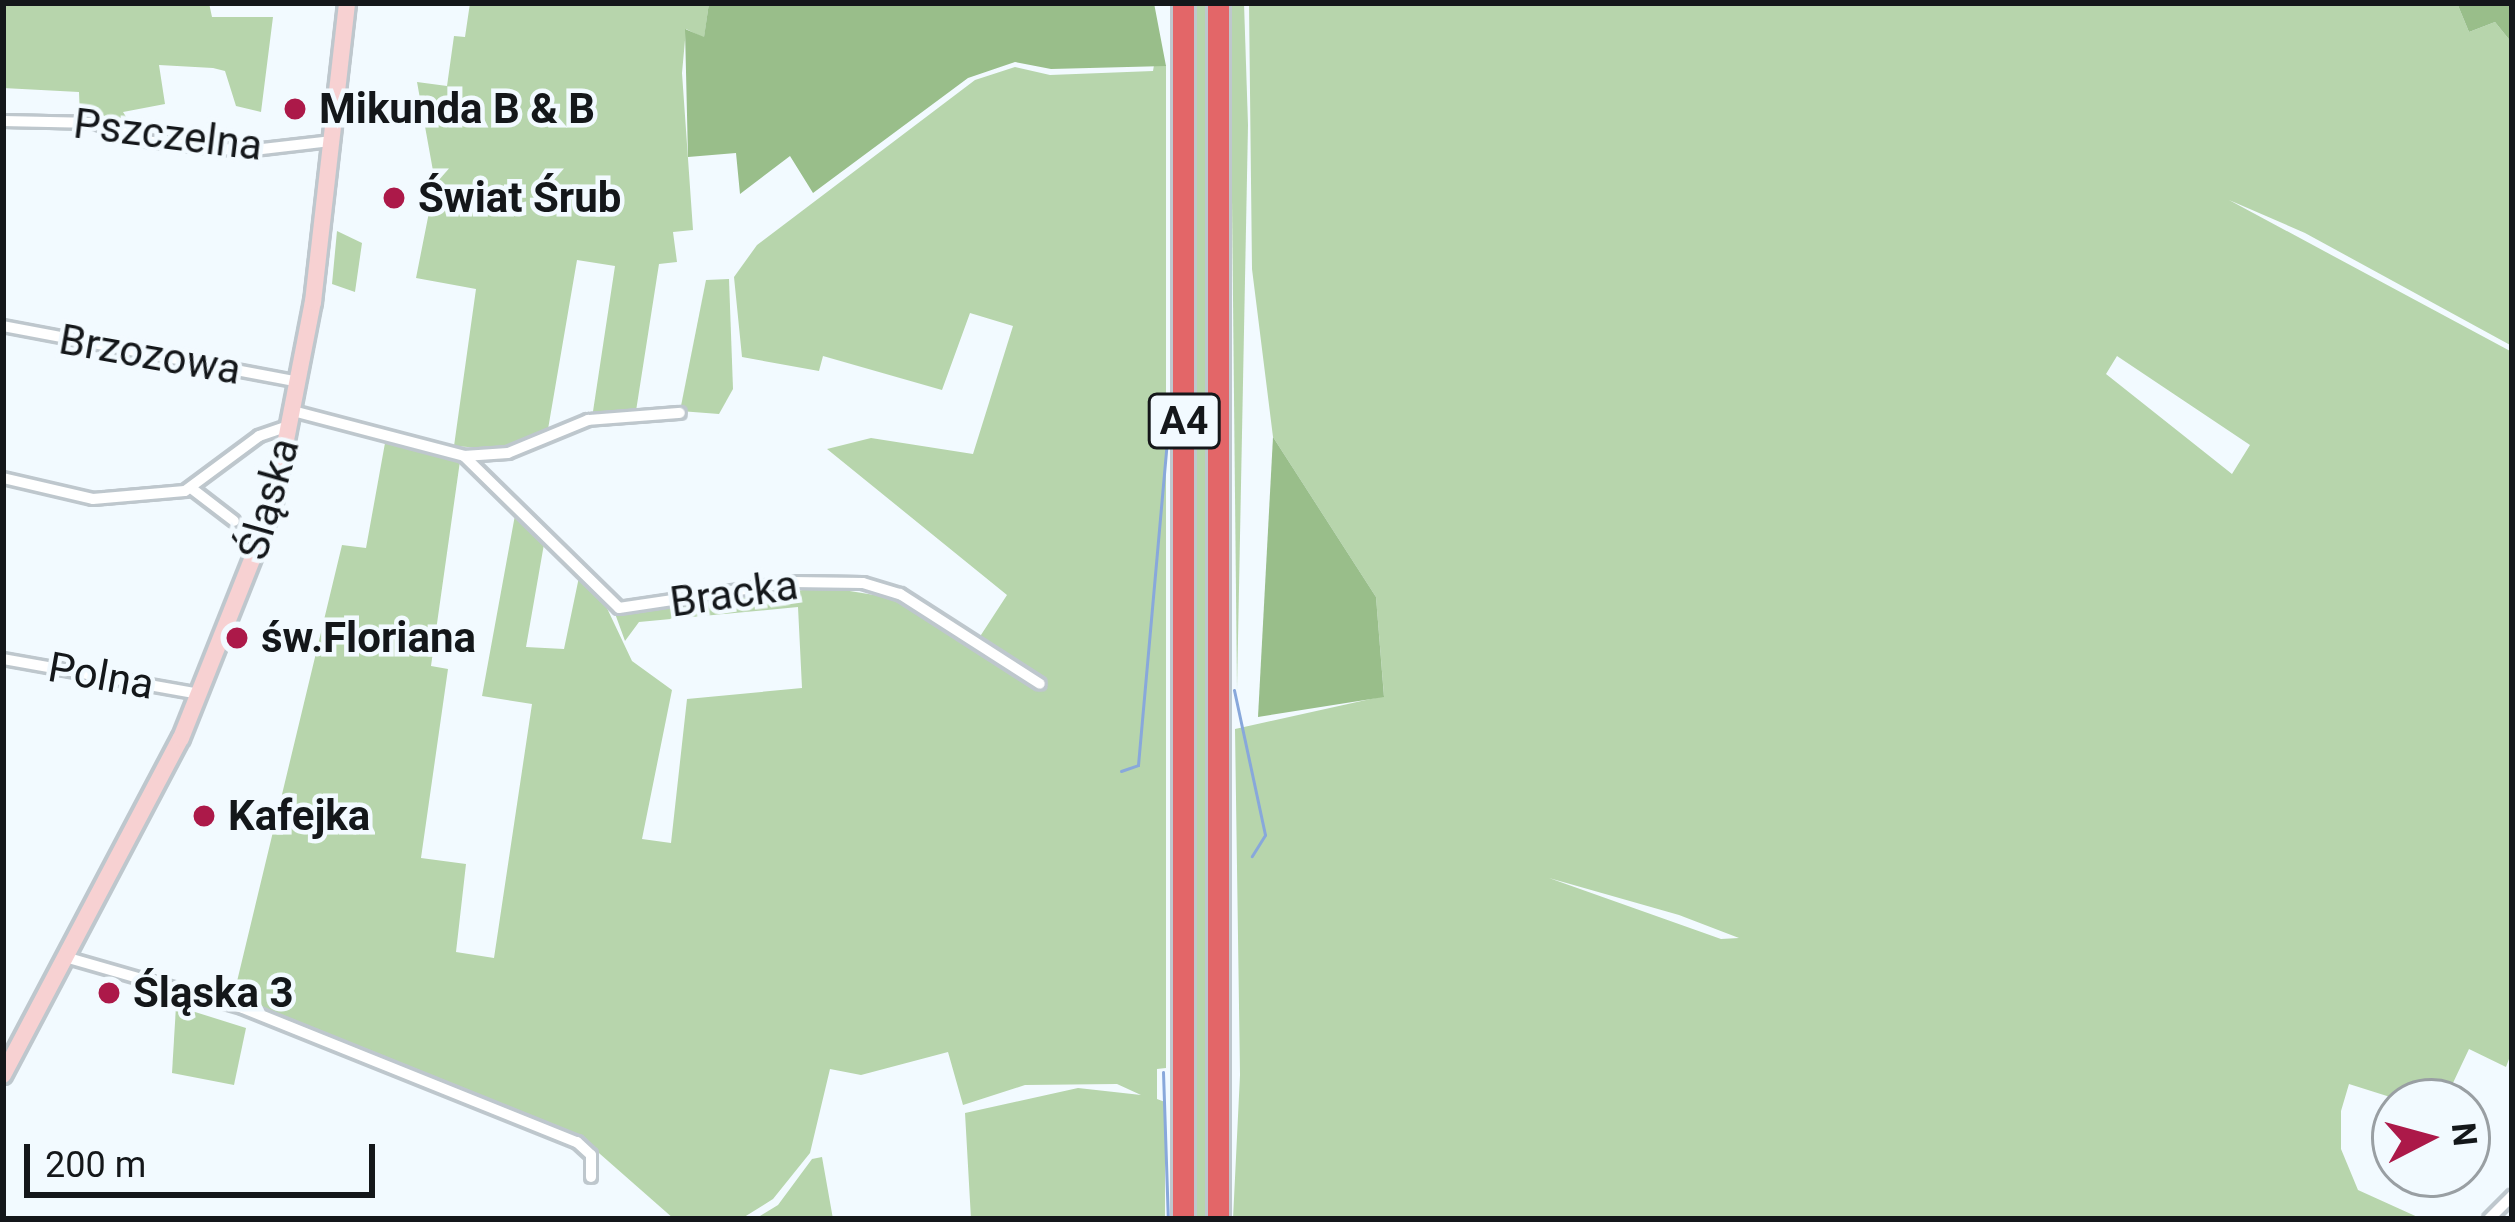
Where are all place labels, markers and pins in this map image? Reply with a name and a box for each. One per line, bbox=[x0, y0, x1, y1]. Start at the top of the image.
place label: Mikunda B & B bbox=[319, 84, 595, 134]
marker: Mikunda B & B bbox=[282, 96, 308, 122]
place label: Świat Śrub bbox=[418, 173, 621, 223]
marker: Świat Śrub bbox=[381, 185, 407, 211]
place label: św.Floriana bbox=[261, 613, 476, 663]
marker: św.Floriana bbox=[224, 625, 250, 651]
place label: Kafejka bbox=[228, 791, 370, 841]
marker: Kafejka bbox=[191, 803, 217, 829]
place label: Śląska 3 bbox=[133, 968, 293, 1018]
marker: Śląska 3 bbox=[96, 980, 122, 1006]

